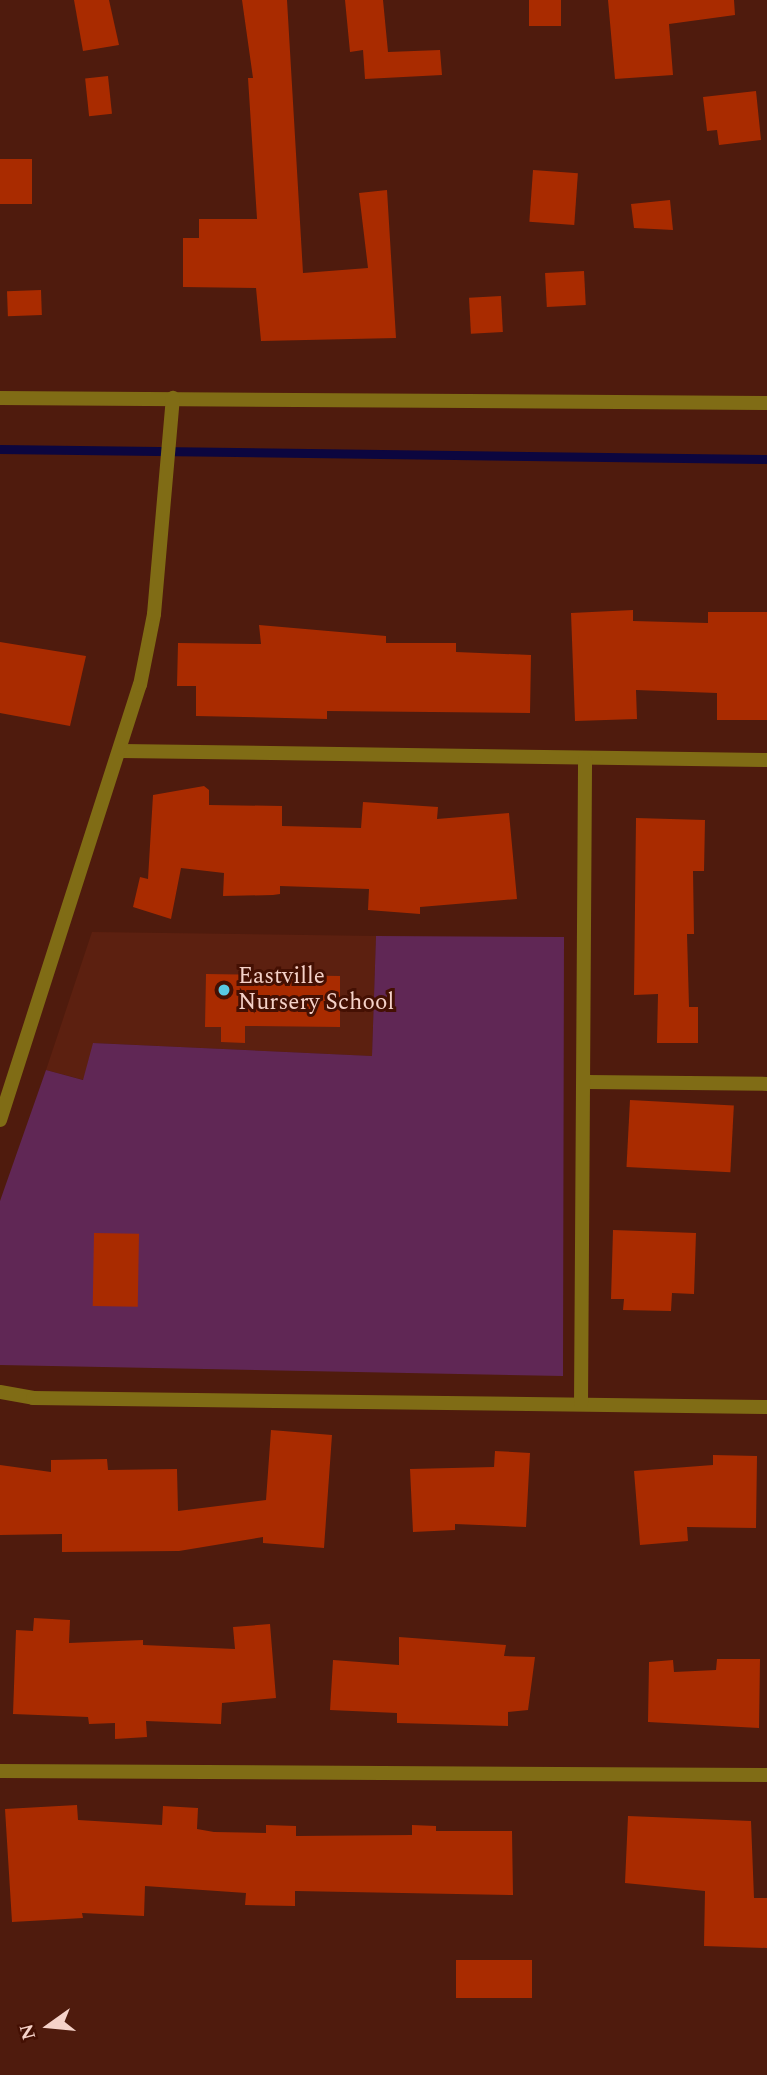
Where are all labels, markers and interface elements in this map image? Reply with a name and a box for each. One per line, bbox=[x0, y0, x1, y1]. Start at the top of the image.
place label: Eastville Nursery School bbox=[238, 963, 394, 1017]
marker: Eastville Nursery School bbox=[216, 982, 232, 998]
north arrow bbox=[14, 1991, 84, 2061]
text: N bbox=[12, 2020, 44, 2043]

